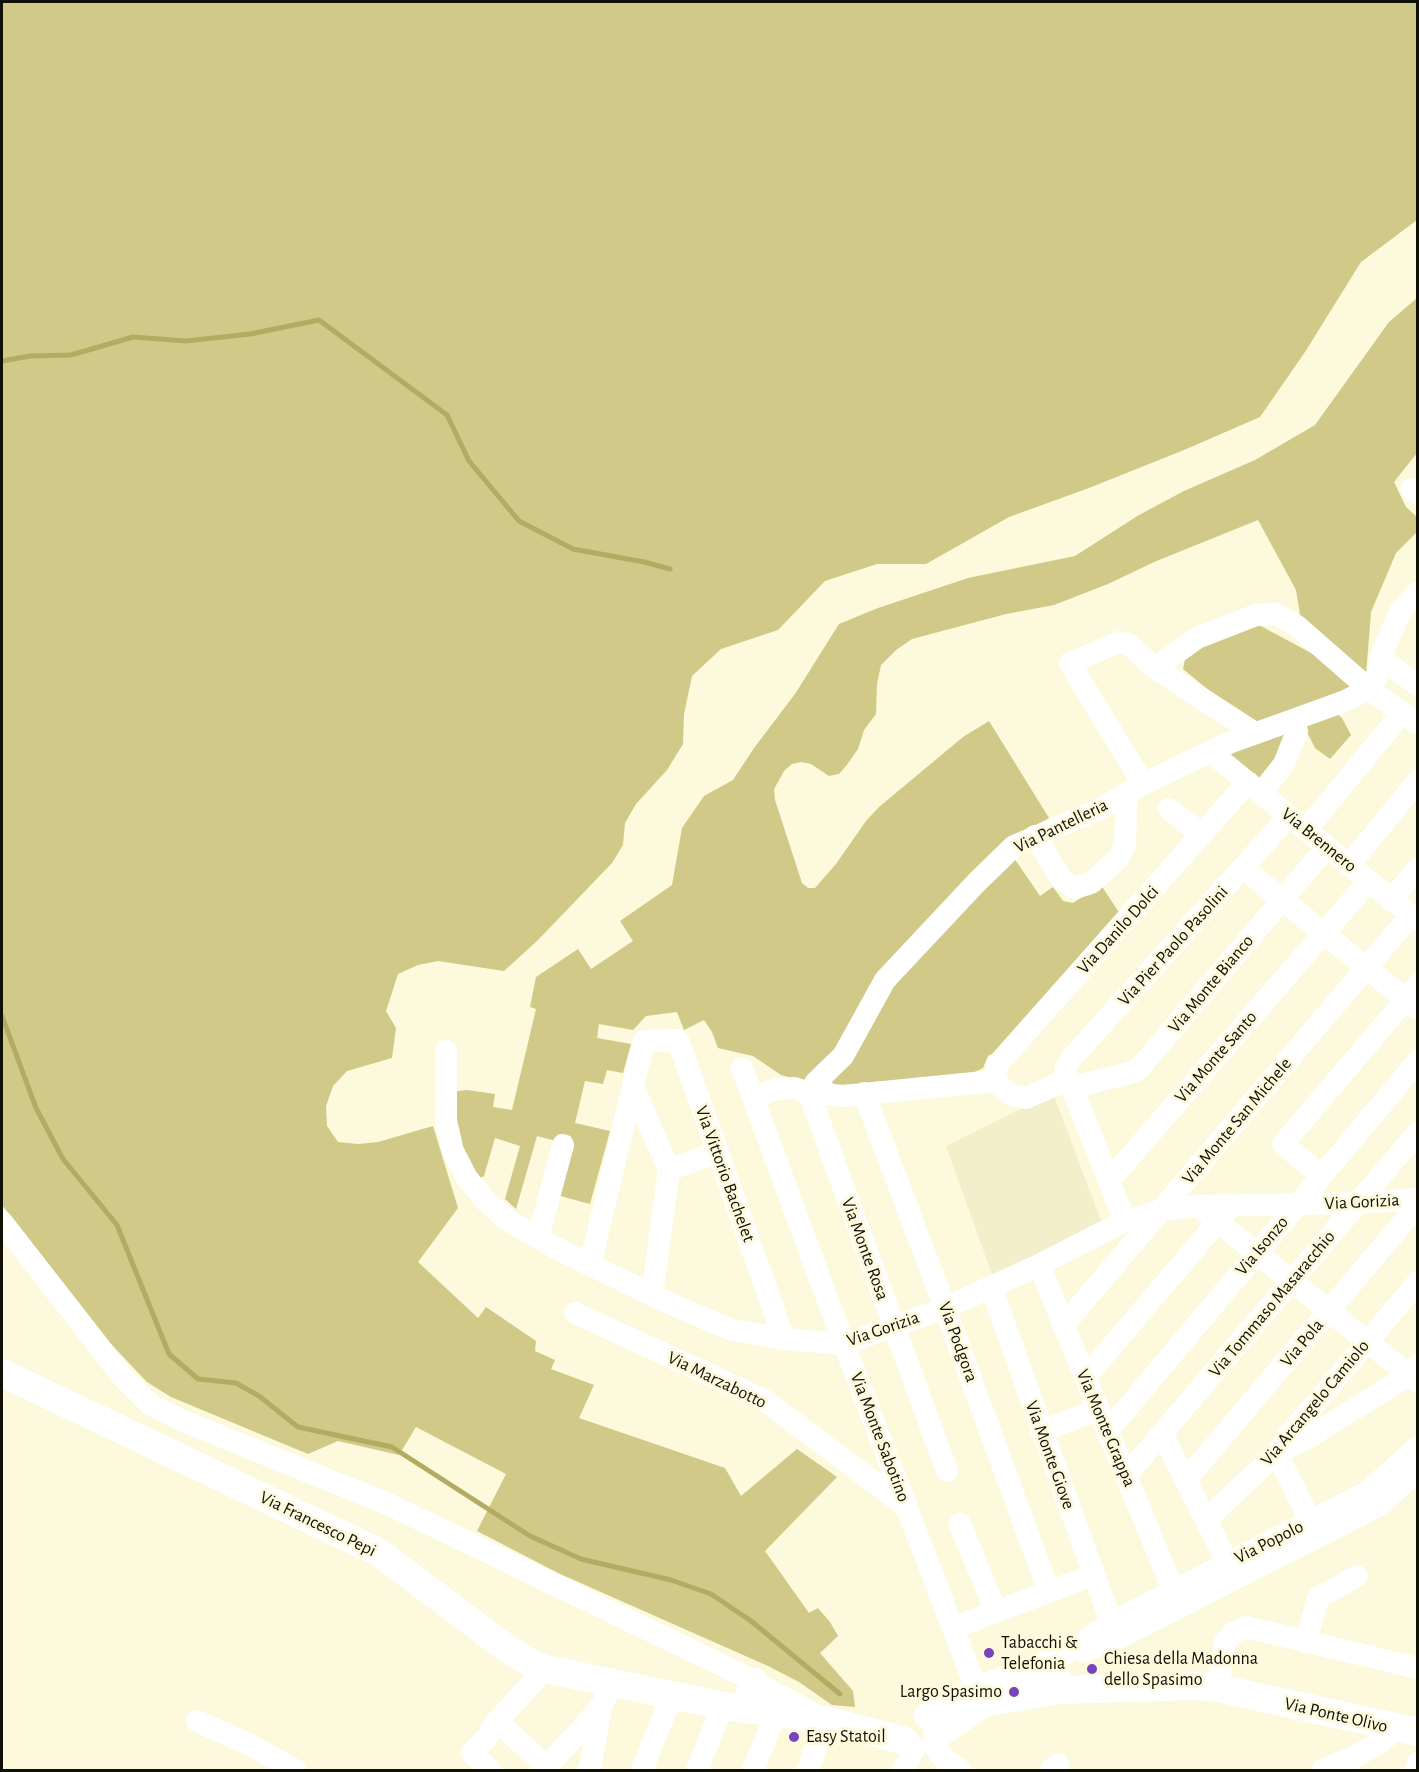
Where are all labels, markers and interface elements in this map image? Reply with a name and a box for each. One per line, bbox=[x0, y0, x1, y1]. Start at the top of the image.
street label: Via Pantelleria bbox=[1011, 794, 1111, 858]
street label: Via Brennero bbox=[1277, 803, 1361, 877]
street label: Via Danilo Dolci bbox=[1073, 881, 1163, 979]
street label: Via Pier Paolo Pasolini bbox=[1113, 882, 1233, 1010]
street label: Via Monte Bianco bbox=[1164, 931, 1258, 1037]
street label: Via Monte Santo bbox=[1170, 1007, 1262, 1107]
street label: Via Monte San Michele bbox=[1178, 1053, 1296, 1189]
street label: Via Vittorio Bachelet bbox=[690, 1103, 760, 1245]
street label: Via Gorizia bbox=[1324, 1189, 1400, 1215]
street label: Via Monte Rosa bbox=[836, 1195, 894, 1303]
street label: Via Isonzo bbox=[1231, 1212, 1293, 1280]
street label: Via Tommaso Masaracchio bbox=[1204, 1226, 1340, 1382]
street label: Via Podgora bbox=[933, 1299, 983, 1385]
street label: Via Gorizia bbox=[844, 1307, 922, 1351]
street label: Via Pola bbox=[1276, 1315, 1328, 1371]
street label: Via Arcangelo Camiolo bbox=[1256, 1336, 1374, 1470]
street label: Via Marzabotto bbox=[664, 1347, 770, 1413]
street label: Via Monte Grappa bbox=[1072, 1366, 1140, 1490]
street label: Via Monte Sabotino bbox=[845, 1369, 915, 1505]
street label: Via Monte Giove bbox=[1020, 1398, 1080, 1512]
street label: Via Francesco Pepi bbox=[256, 1486, 380, 1562]
street label: Via Popolo bbox=[1231, 1515, 1307, 1569]
place label: Tabacchi & Telefonia bbox=[1001, 1632, 1078, 1674]
marker: Tabacchi & Telefonia bbox=[982, 1646, 996, 1660]
place label: Chiesa della Madonna dello Spasimo bbox=[1104, 1648, 1258, 1690]
marker: Chiesa della Madonna dello Spasimo bbox=[1085, 1662, 1099, 1676]
place label: Largo Spasimo bbox=[900, 1681, 1002, 1703]
marker: Largo Spasimo bbox=[1007, 1685, 1021, 1699]
street label: Via Ponte Olivo bbox=[1282, 1693, 1390, 1737]
place label: Easy Statoil bbox=[806, 1726, 886, 1748]
marker: Easy Statoil bbox=[787, 1730, 801, 1744]

